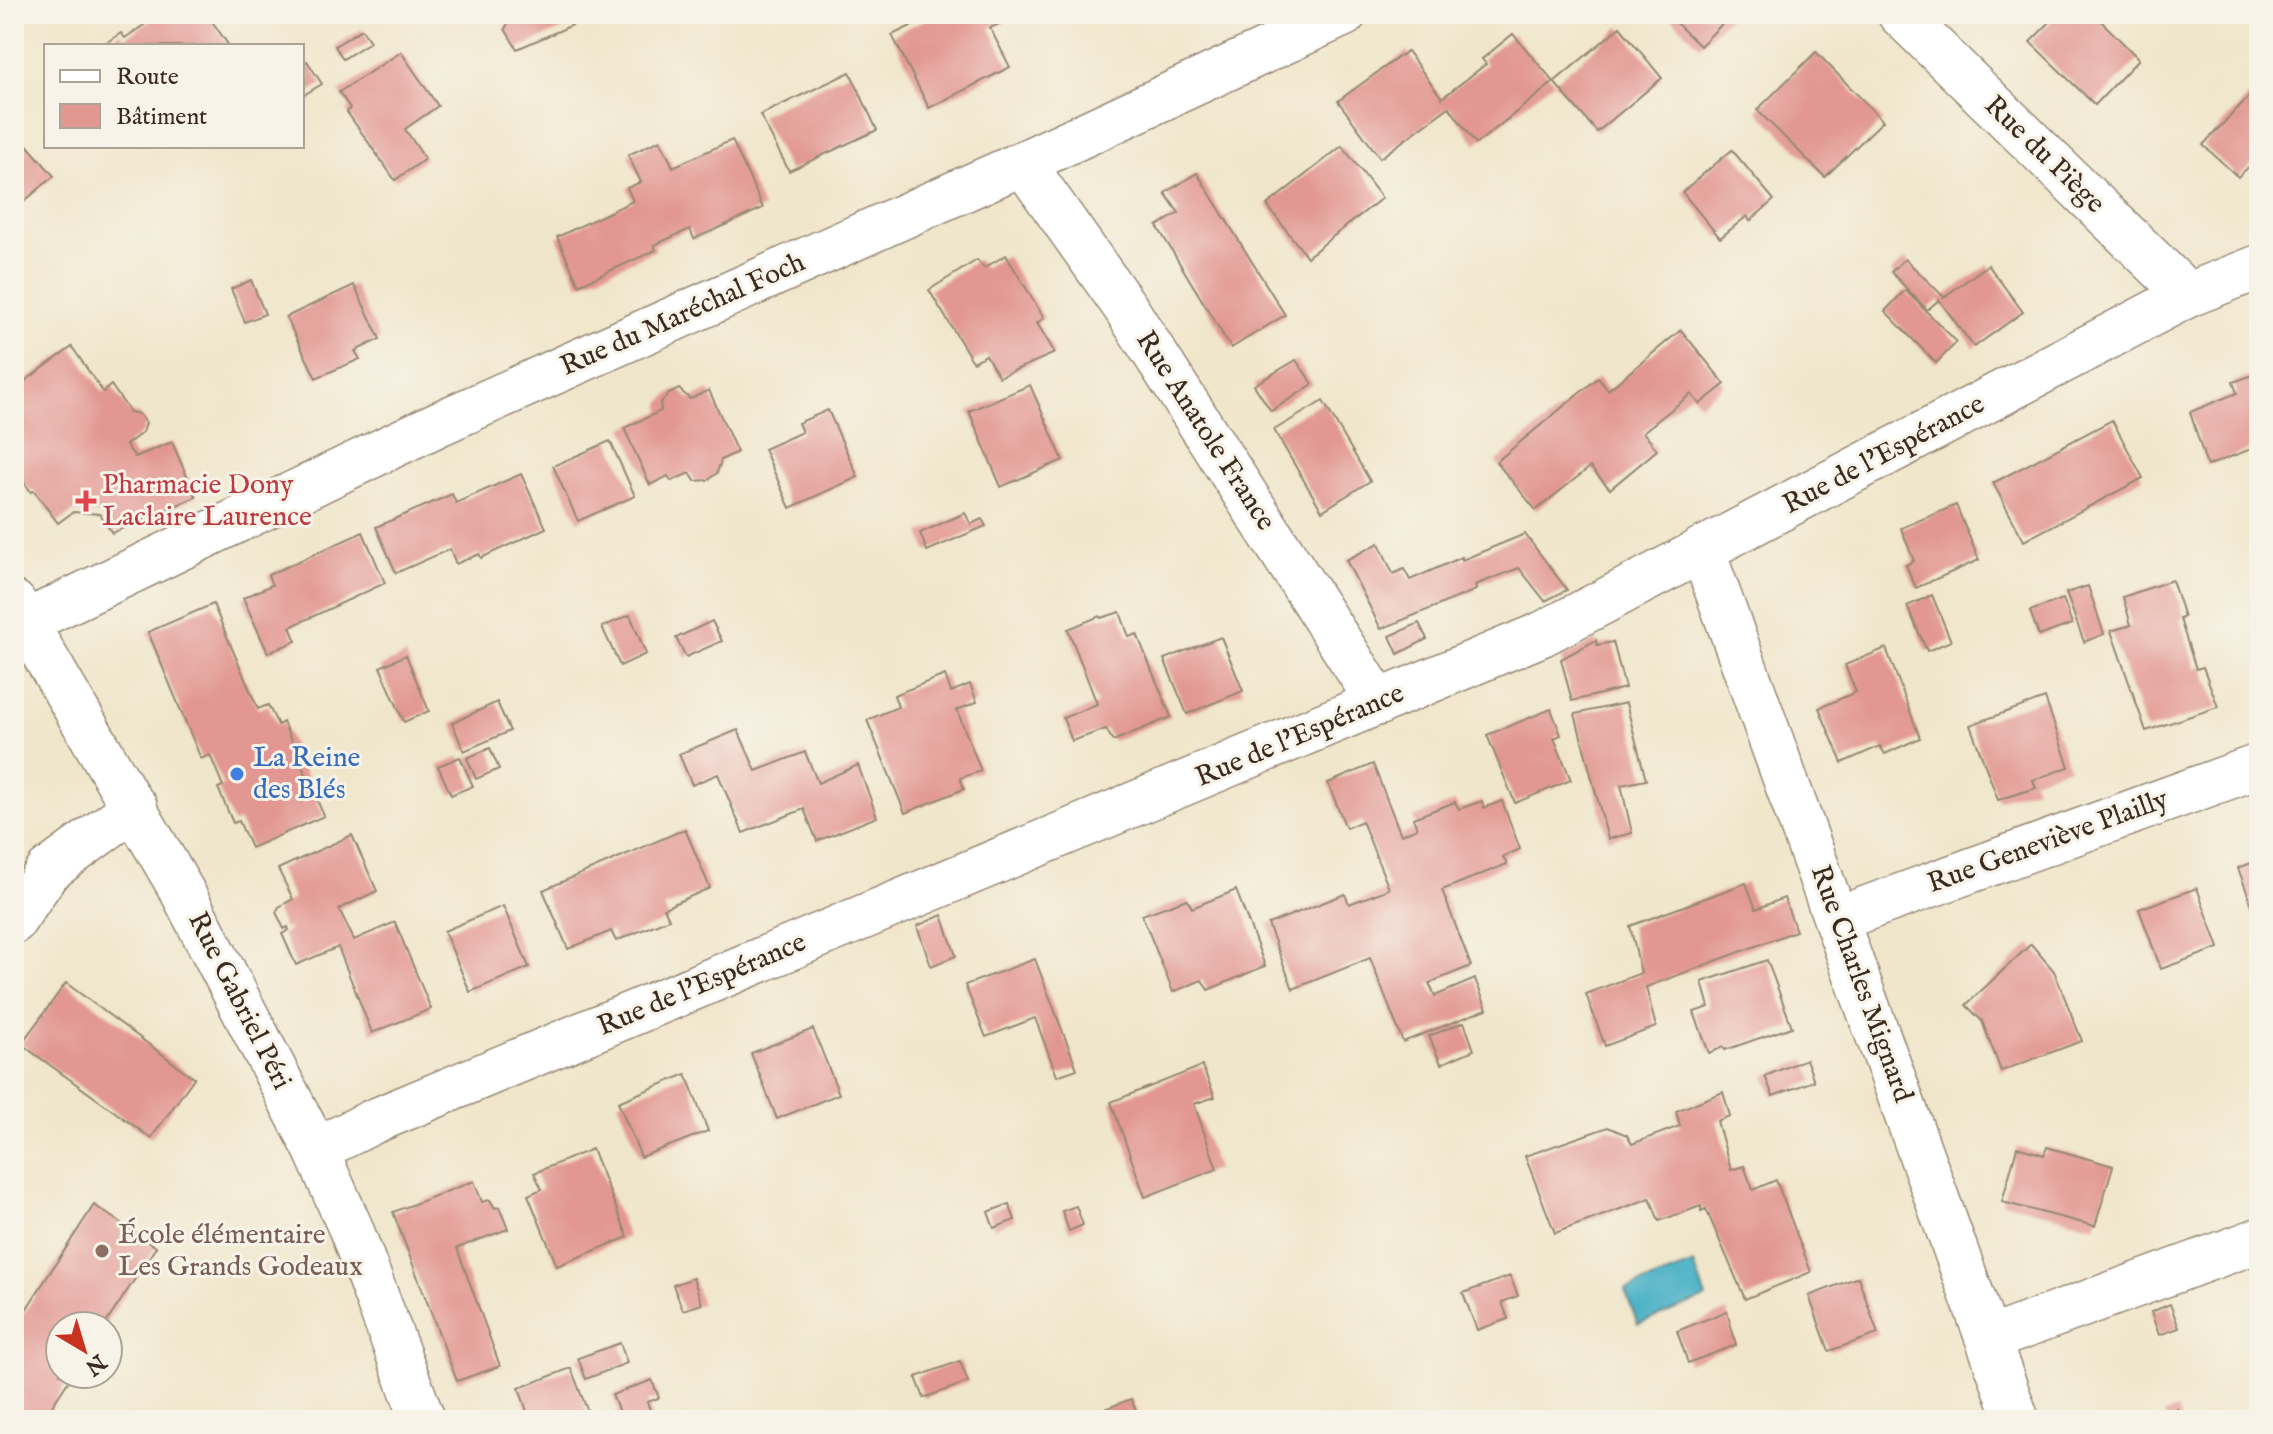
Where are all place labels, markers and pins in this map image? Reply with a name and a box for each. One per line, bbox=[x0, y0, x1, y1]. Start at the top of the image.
place label: Pharmacie Dony Laclaire Laurence bbox=[102, 468, 312, 535]
marker: Pharmacie Dony Laclaire Laurence bbox=[77, 492, 95, 510]
place label: La Reine des Blés bbox=[253, 741, 361, 808]
marker: La Reine des Blés bbox=[228, 765, 246, 783]
place label: École élémentaire Les Grands Godeaux bbox=[118, 1217, 363, 1285]
marker: École élémentaire Les Grands Godeaux bbox=[93, 1242, 111, 1260]

